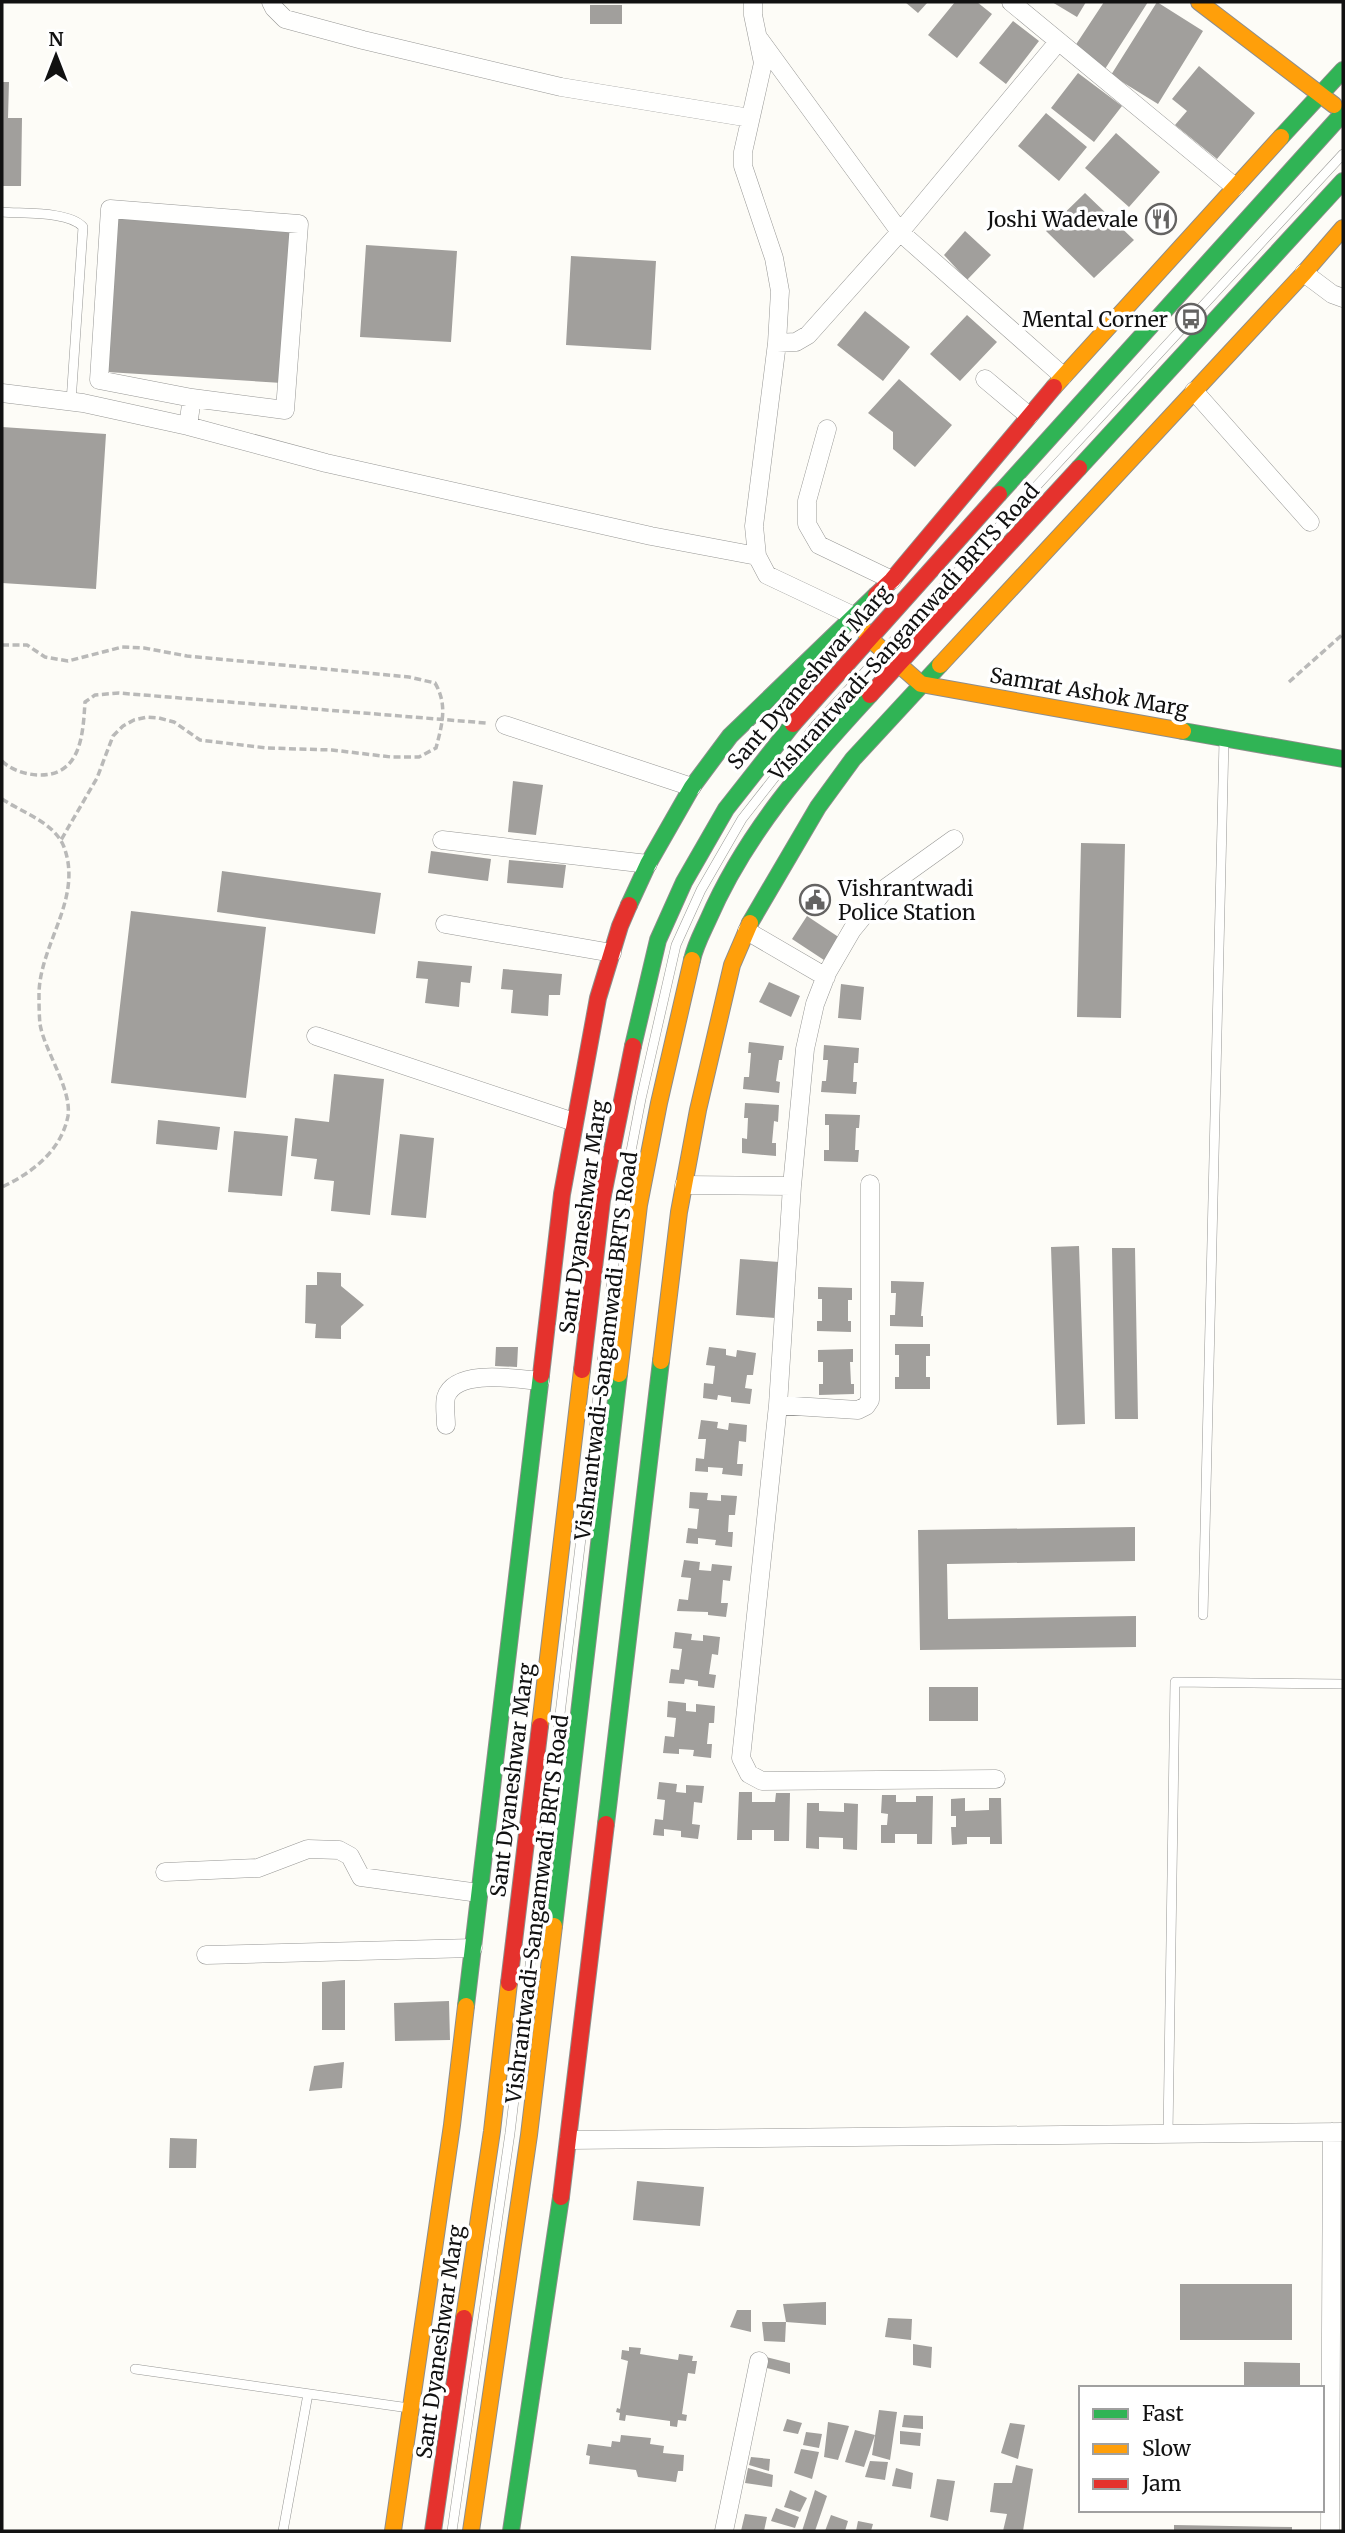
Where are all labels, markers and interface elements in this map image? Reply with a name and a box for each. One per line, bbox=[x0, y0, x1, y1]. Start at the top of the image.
north arrow bbox=[21, 21, 91, 91]
text: N bbox=[48, 27, 64, 51]
restaurant icon: Joshi Wadevale bbox=[1144, 202, 1178, 236]
place label: Joshi Wadevale bbox=[986, 206, 1138, 233]
bus stop icon: Mental Corner bbox=[1174, 302, 1208, 336]
place label: Mental Corner bbox=[1022, 306, 1168, 333]
street label: Vishrantwadi-Sangamwadi BRTS Road bbox=[762, 477, 1045, 787]
street label: Sant Dyaneshwar Marg bbox=[721, 579, 897, 775]
street label: Samrat Ashok Marg bbox=[988, 661, 1191, 723]
place label: Vishrantwadi Police Station bbox=[837, 875, 976, 926]
public building icon: Vishrantwadi Police Station bbox=[798, 883, 832, 917]
street label: Sant Dyaneshwar Marg bbox=[553, 1098, 613, 1336]
street label: Vishrantwadi-Sangamwadi BRTS Road bbox=[569, 1150, 643, 1543]
street label: Sant Dyaneshwar Marg bbox=[484, 1661, 540, 1899]
street label: Vishrantwadi-Sangamwadi BRTS Road bbox=[500, 1713, 574, 2106]
street label: Sant Dyaneshwar Marg bbox=[410, 2223, 470, 2461]
legend bbox=[1079, 2386, 1324, 2512]
text: Fast bbox=[1142, 2400, 1184, 2427]
text: Slow bbox=[1142, 2435, 1191, 2462]
text: Jam bbox=[1141, 2470, 1181, 2497]

